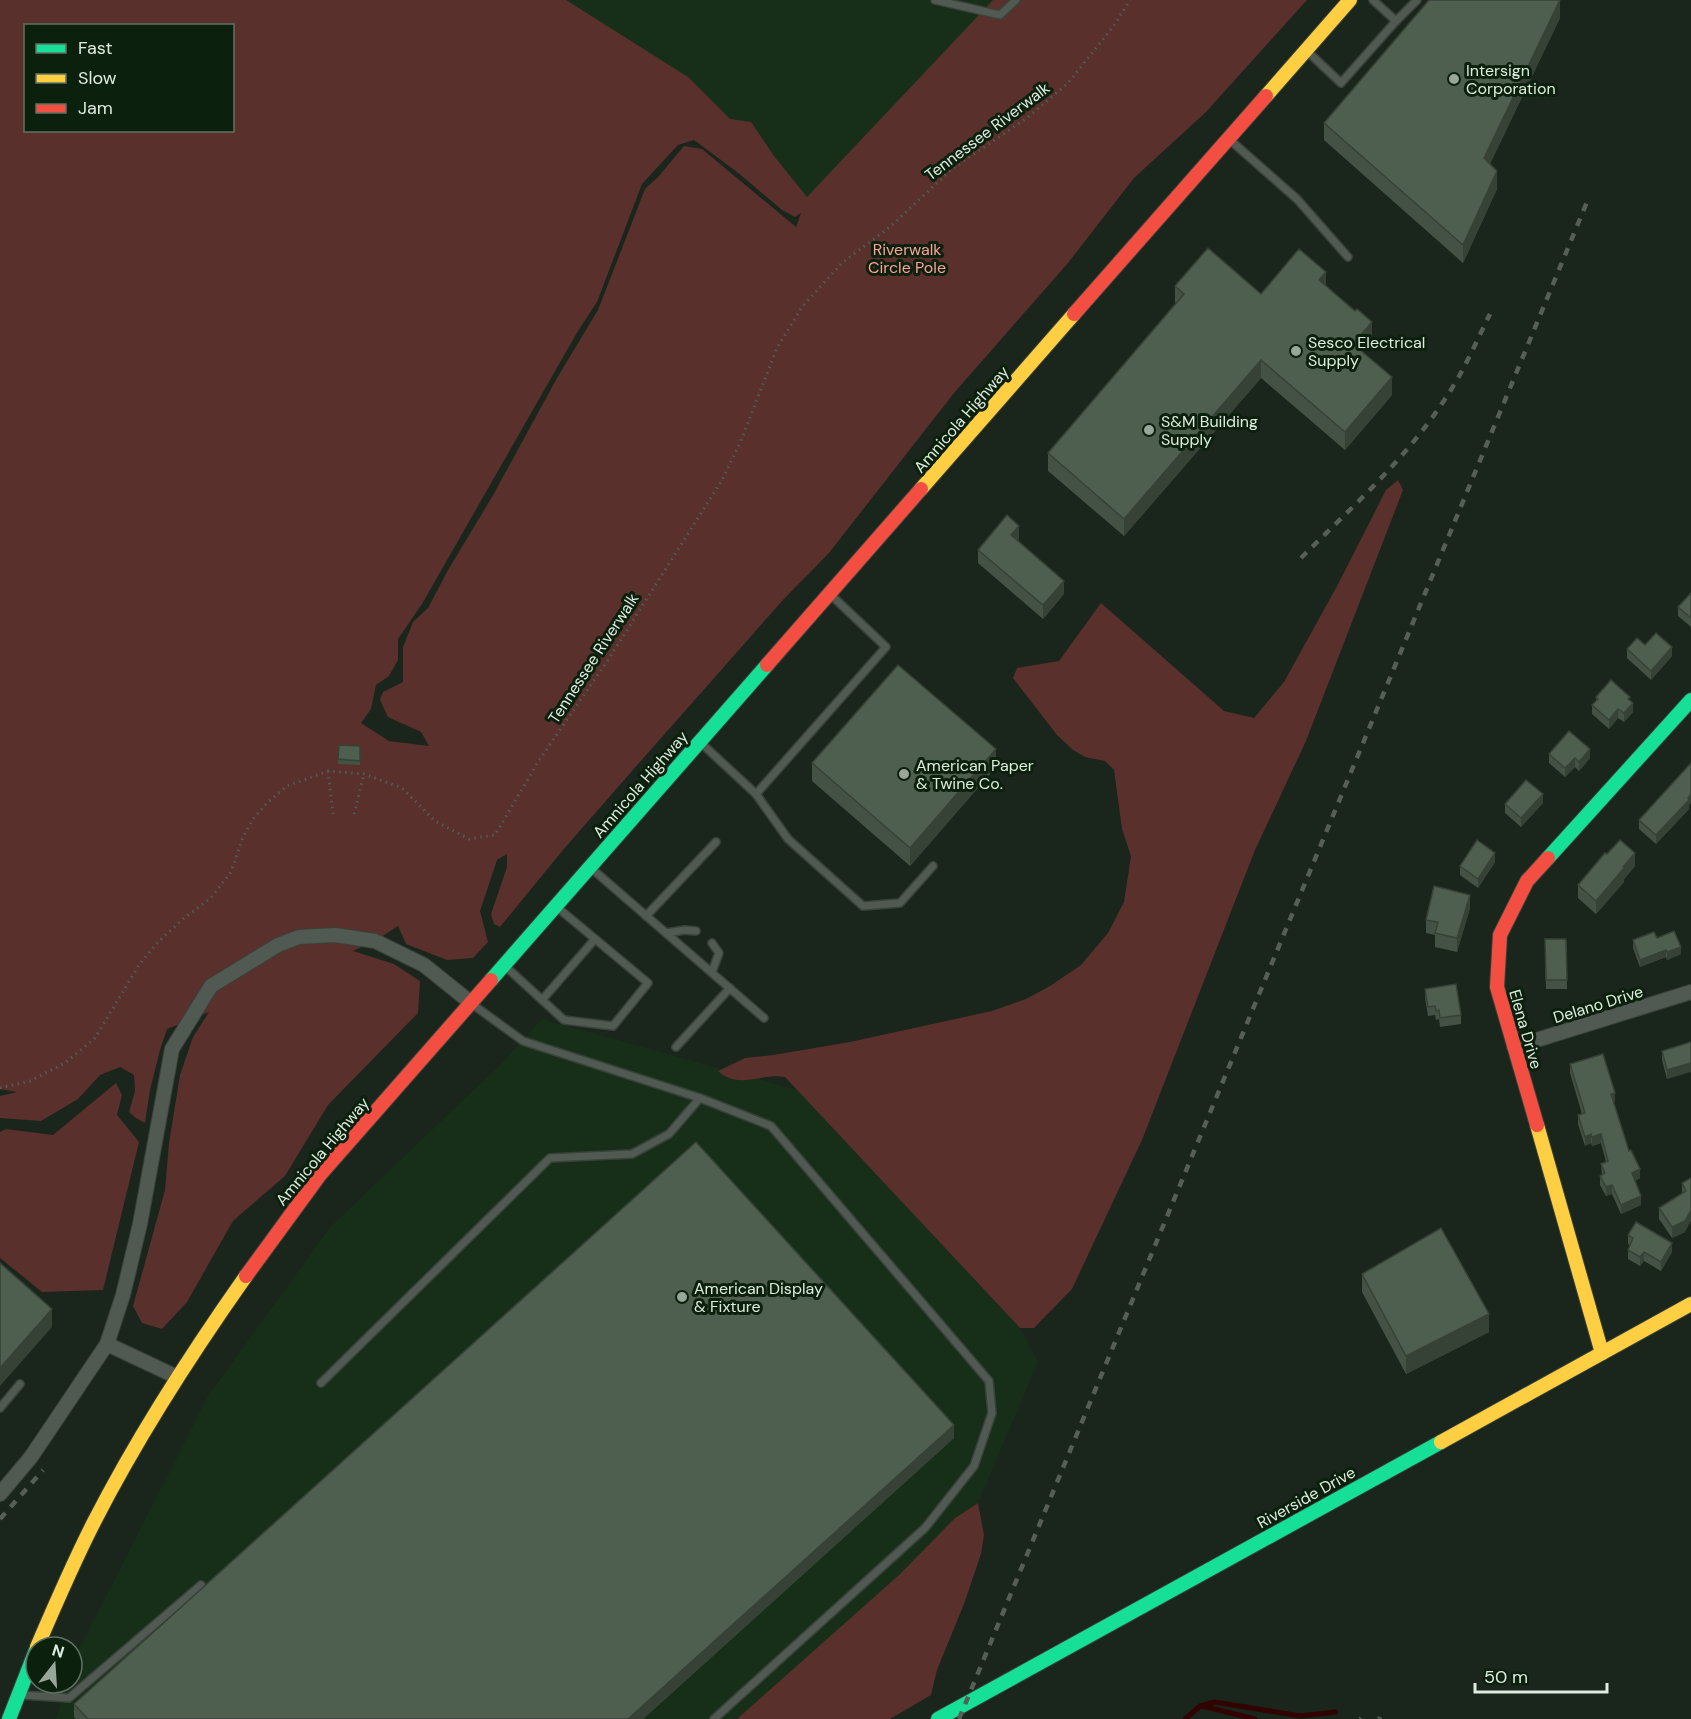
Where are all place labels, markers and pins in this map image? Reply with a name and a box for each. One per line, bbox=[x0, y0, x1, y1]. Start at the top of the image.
place label: Intersign Corporation bbox=[1466, 60, 1556, 99]
marker: Intersign Corporation bbox=[1447, 72, 1461, 86]
place label: Sesco Electrical Supply bbox=[1308, 332, 1425, 371]
marker: Sesco Electrical Supply bbox=[1289, 344, 1303, 358]
place label: S&M Building Supply bbox=[1161, 411, 1258, 450]
marker: S&M Building Supply bbox=[1142, 423, 1156, 437]
place label: American Paper & Twine Co. bbox=[916, 755, 1034, 794]
marker: American Paper & Twine Co. bbox=[897, 767, 911, 781]
place label: American Display & Fixture bbox=[694, 1278, 823, 1317]
marker: American Display & Fixture bbox=[675, 1290, 689, 1304]

